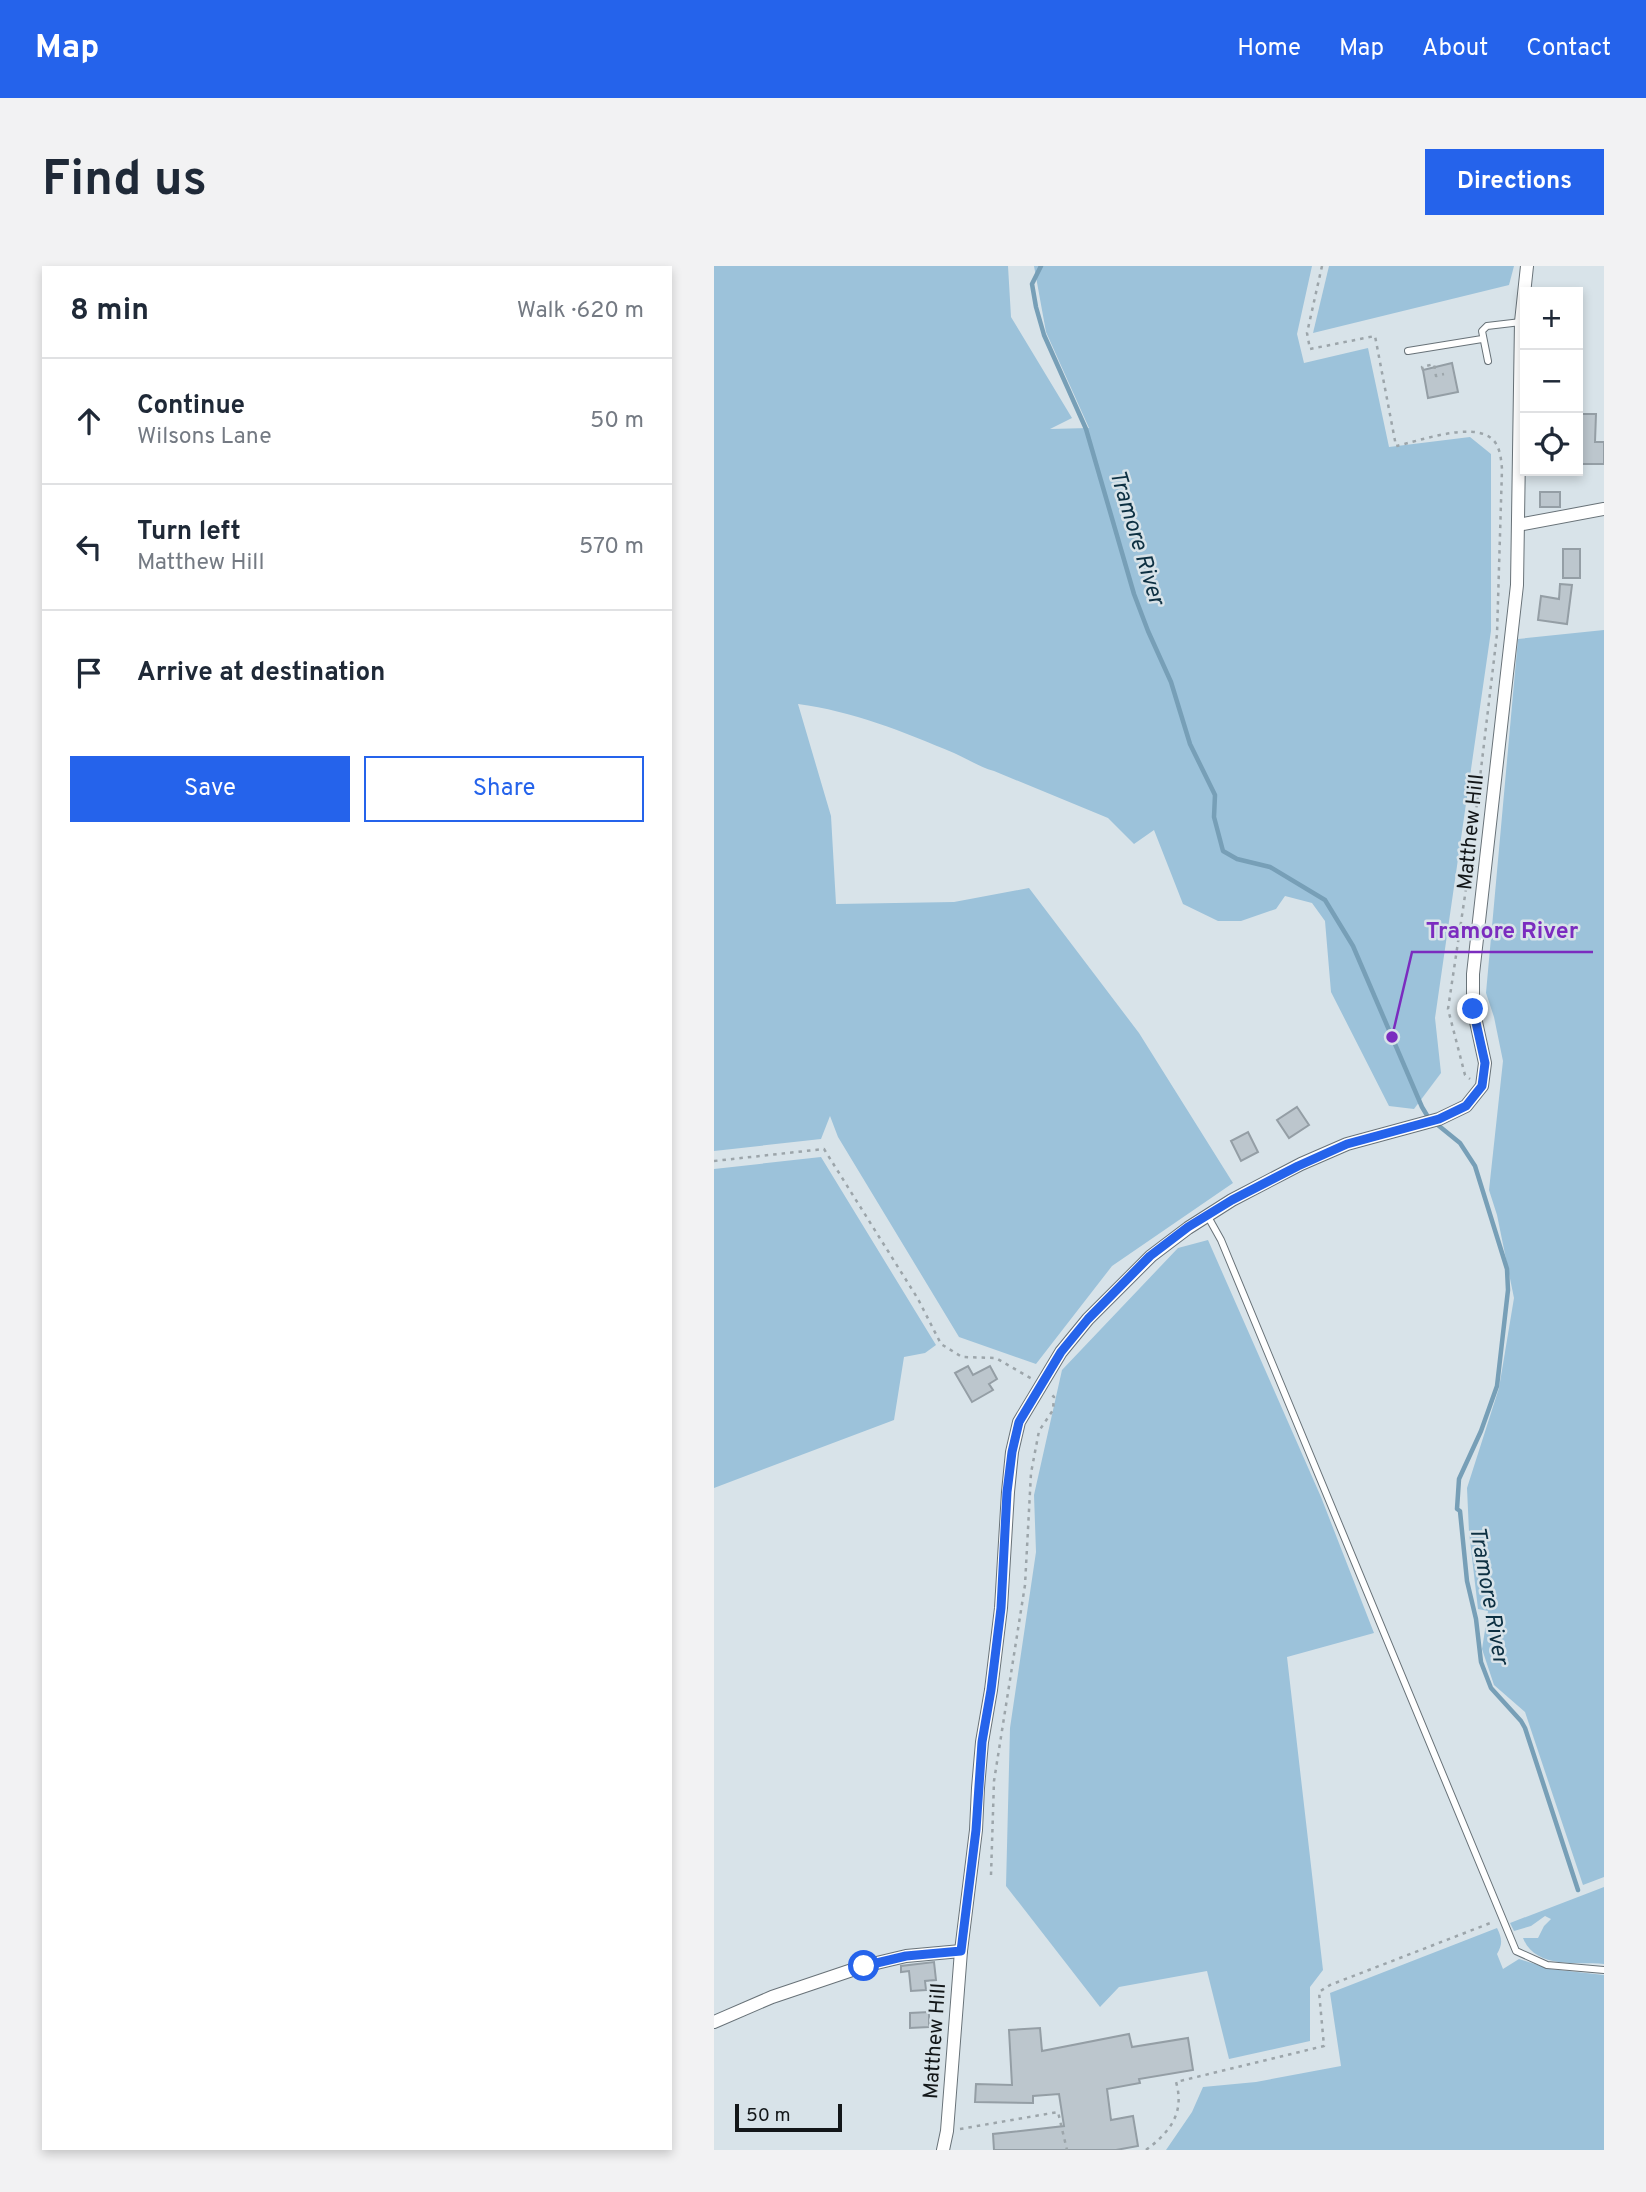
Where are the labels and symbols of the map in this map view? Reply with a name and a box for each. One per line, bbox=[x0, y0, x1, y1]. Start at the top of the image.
water label: Tramore River bbox=[1101, 467, 1171, 611]
street label: Matthew Hill bbox=[1452, 773, 1491, 891]
callout: Tramore River bbox=[1412, 908, 1593, 952]
text: Tramore River bbox=[1426, 918, 1579, 947]
route end bbox=[1457, 993, 1488, 1024]
water label: Tramore River bbox=[1461, 1524, 1514, 1669]
route start bbox=[848, 1950, 879, 1981]
street label: Matthew Hill bbox=[918, 1982, 953, 2100]
scale bar bbox=[735, 2101, 842, 2133]

